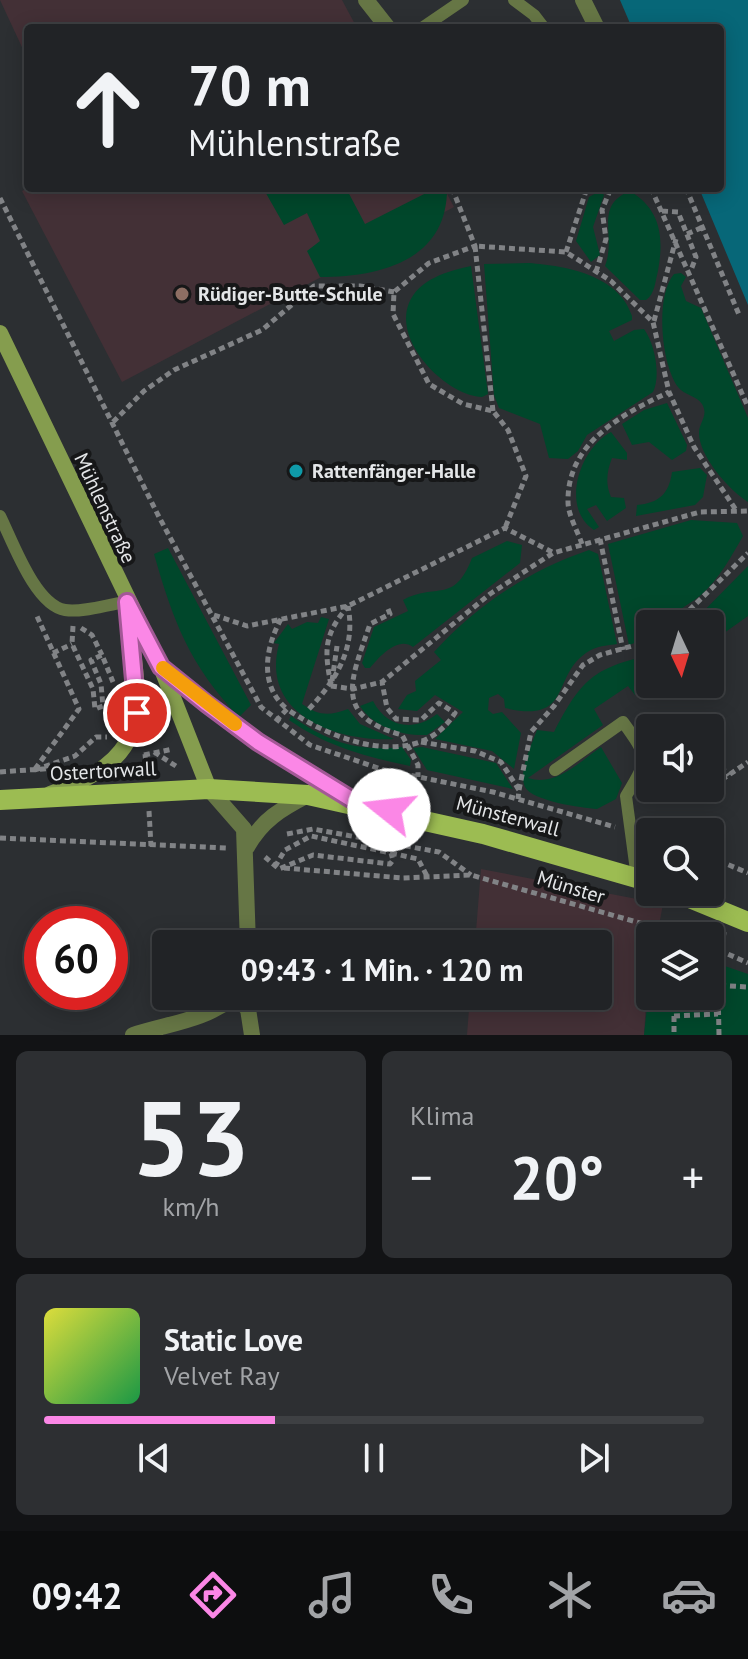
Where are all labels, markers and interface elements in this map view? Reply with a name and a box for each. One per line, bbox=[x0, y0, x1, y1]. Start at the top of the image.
text: 70 m bbox=[188, 49, 311, 121]
icon: ahead bbox=[56, 56, 160, 160]
text: Mühlenstraße bbox=[188, 119, 401, 166]
place label: Rüdiger-Butte-Schule bbox=[198, 281, 383, 307]
marker: Rüdiger-Butte-Schule bbox=[173, 285, 191, 303]
street label: Mühlenstraße bbox=[68, 449, 142, 567]
place label: Rattenfänger-Halle bbox=[312, 458, 476, 484]
marker: Rattenfänger-Halle bbox=[287, 462, 305, 480]
north arrow bbox=[636, 610, 724, 698]
map controls bbox=[636, 610, 724, 1010]
pin bbox=[103, 679, 171, 747]
icon: arrive bbox=[115, 691, 159, 735]
button: sound bbox=[636, 714, 724, 802]
street label: Ostertorwall bbox=[49, 755, 157, 787]
position arrow bbox=[347, 768, 431, 852]
street label: Münsterwall bbox=[454, 790, 563, 842]
button: search bbox=[636, 818, 724, 906]
street label: Münster bbox=[534, 864, 608, 910]
speed limit sign: 60 bbox=[24, 906, 128, 1010]
button: layers bbox=[636, 922, 724, 1010]
text: 09:43 · 1 Min. · 120 m bbox=[241, 950, 523, 989]
text: 53 bbox=[132, 1070, 250, 1205]
text: Klima bbox=[410, 1099, 474, 1132]
text: 20° bbox=[510, 1138, 604, 1216]
text: − bbox=[410, 1148, 432, 1205]
text: + bbox=[682, 1148, 704, 1205]
text: km/h bbox=[163, 1190, 220, 1223]
text: Static Love bbox=[164, 1320, 303, 1359]
text: Velvet Ray bbox=[164, 1359, 280, 1392]
icon: previous bbox=[132, 1436, 176, 1480]
icon: pause bbox=[352, 1436, 396, 1480]
icon: next bbox=[572, 1436, 616, 1480]
icon: directions bbox=[185, 1567, 241, 1623]
icon: music bbox=[304, 1567, 360, 1623]
icon: phone bbox=[423, 1567, 479, 1623]
icon: climate bbox=[542, 1567, 598, 1623]
icon: car bbox=[661, 1567, 717, 1623]
text: 09:42 bbox=[31, 1572, 123, 1619]

